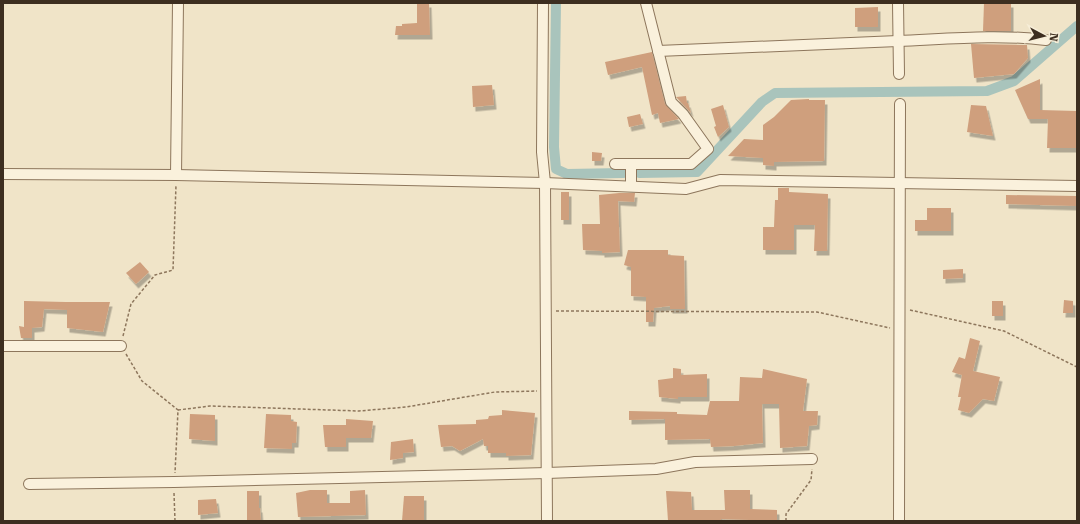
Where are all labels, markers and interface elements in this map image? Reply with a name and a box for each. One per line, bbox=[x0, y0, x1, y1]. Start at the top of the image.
north arrow bbox=[1024, 16, 1064, 56]
text: N bbox=[1046, 32, 1060, 43]

